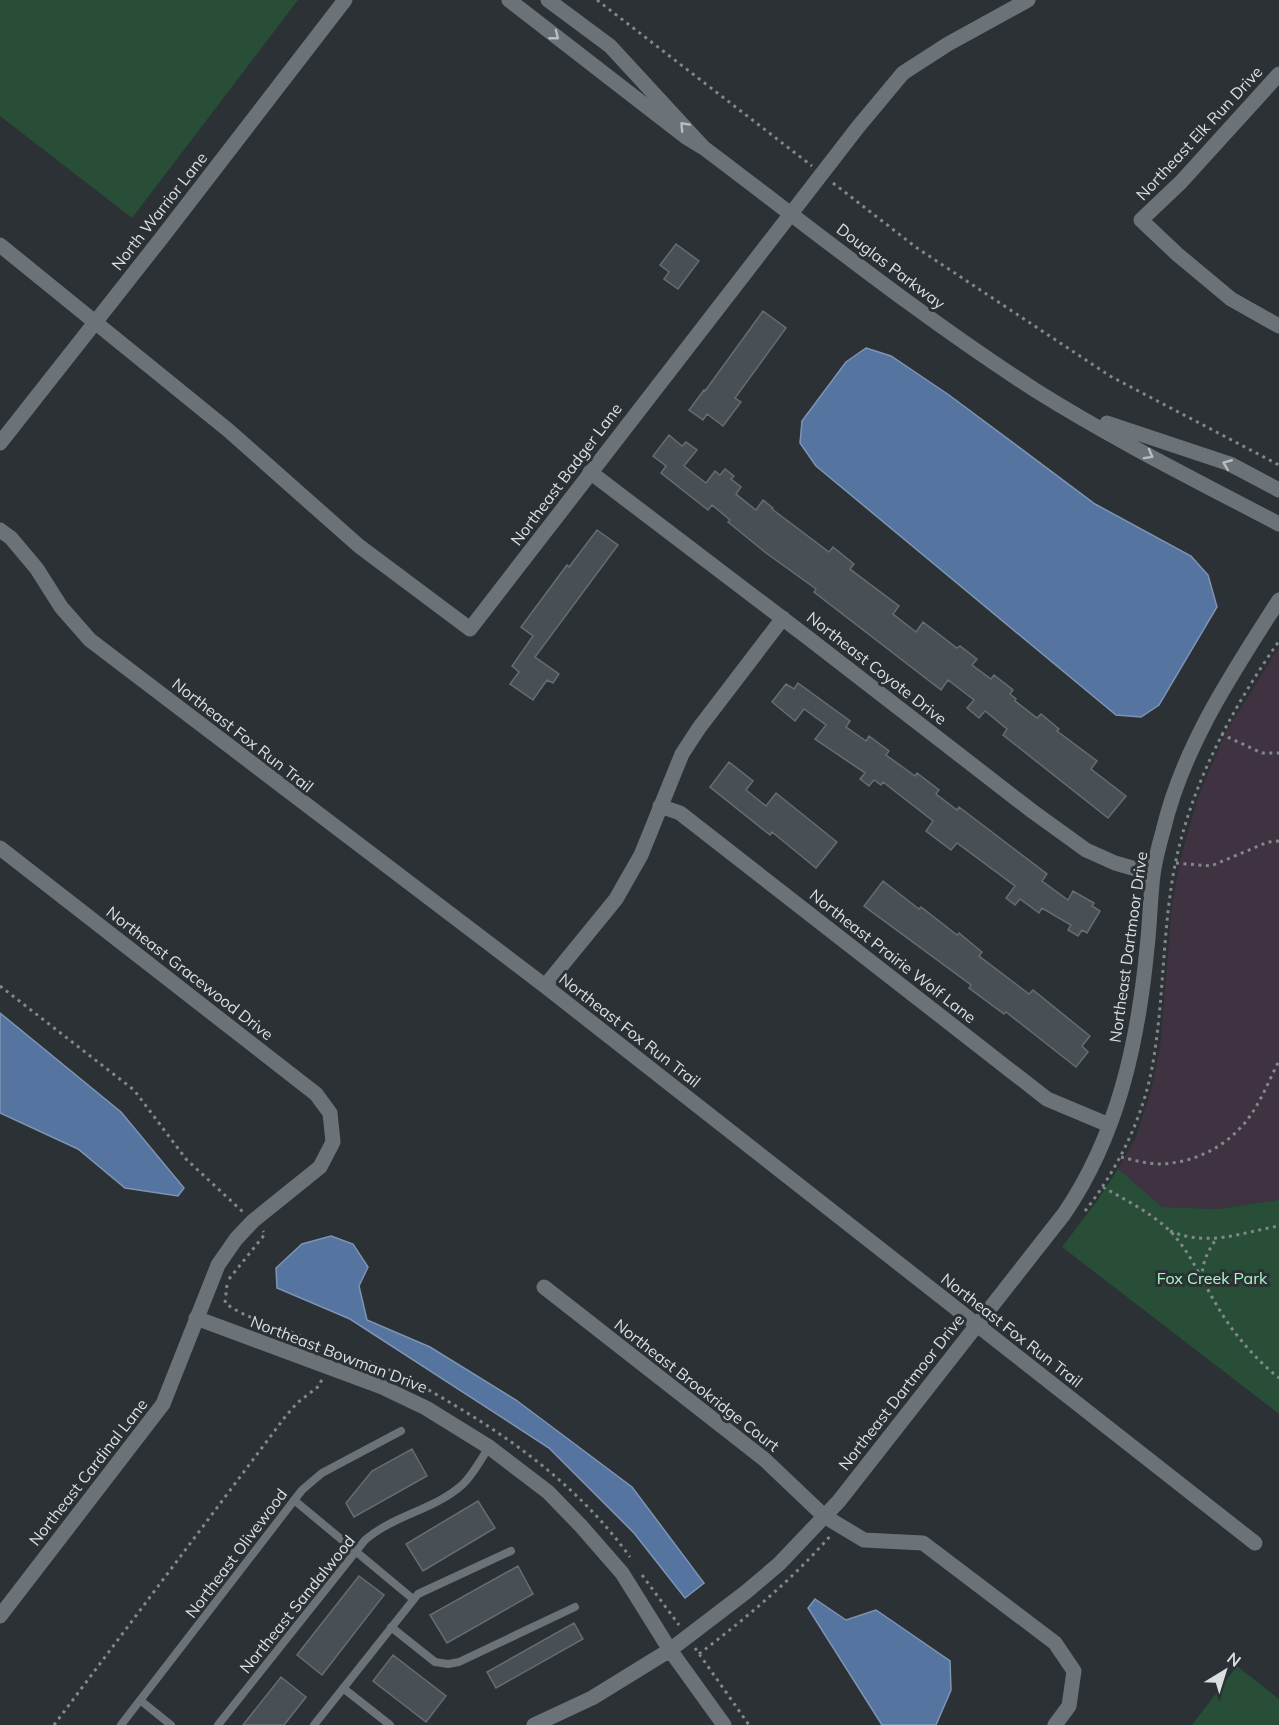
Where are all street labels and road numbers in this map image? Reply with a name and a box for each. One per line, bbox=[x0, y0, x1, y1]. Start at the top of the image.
street label: Northeast Elk Run Drive bbox=[1132, 62, 1266, 204]
street label: North Warrior Lane bbox=[107, 148, 211, 274]
street label: Douglas Parkway bbox=[833, 219, 950, 314]
street label: Northeast Badger Lane bbox=[506, 399, 626, 549]
street label: Northeast Coyote Drive bbox=[803, 607, 951, 729]
street label: Northeast Fox Run Trail bbox=[168, 674, 318, 796]
street label: Northeast Dartmoor Drive bbox=[1105, 850, 1151, 1044]
street label: Northeast Prairie Wolf Lane bbox=[806, 885, 980, 1027]
street label: Northeast Gracewood Drive bbox=[103, 902, 277, 1044]
street label: Northeast Fox Run Trail bbox=[555, 969, 705, 1091]
street label: Northeast Fox Run Trail bbox=[937, 1269, 1087, 1391]
street label: Northeast Dartmoor Drive bbox=[834, 1310, 968, 1474]
street label: Northeast Bowman Drive bbox=[248, 1311, 430, 1397]
street label: Northeast Brookridge Court bbox=[611, 1314, 784, 1456]
street label: Northeast Cardinal Lane bbox=[24, 1395, 152, 1549]
street label: Northeast Olivewood bbox=[181, 1484, 291, 1622]
street label: Northeast Sandalwood bbox=[235, 1531, 359, 1677]

